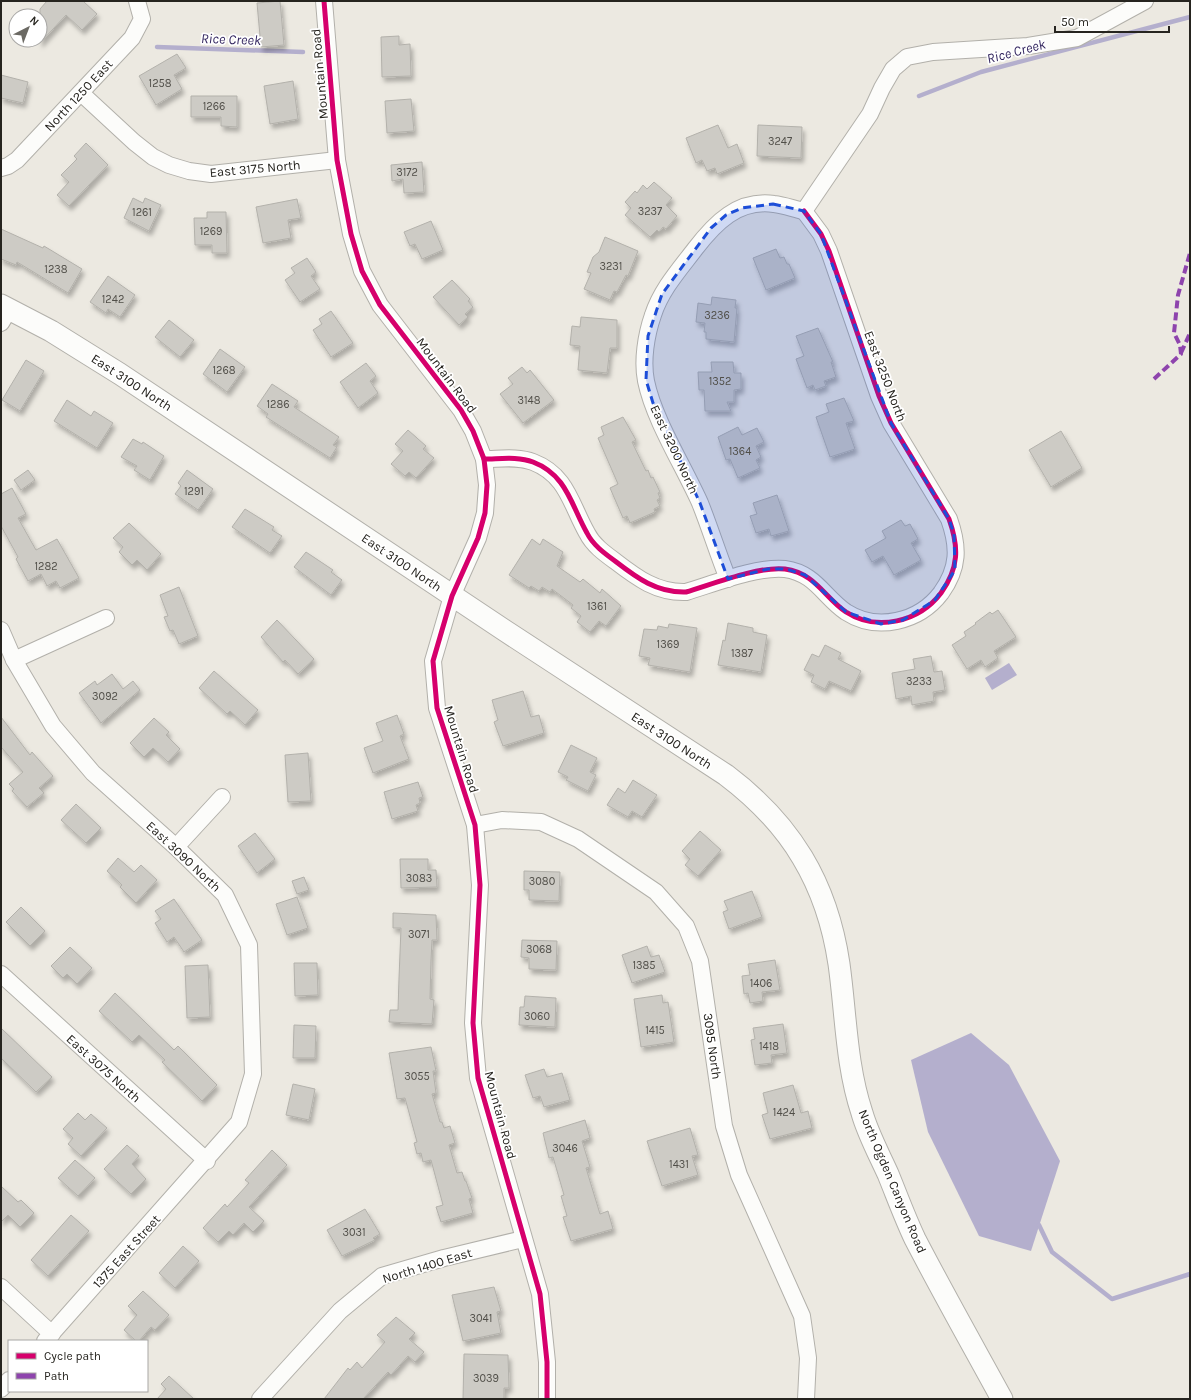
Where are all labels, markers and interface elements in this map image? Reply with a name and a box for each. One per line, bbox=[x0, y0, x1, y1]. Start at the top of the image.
north arrow bbox=[8, 8, 48, 48]
scale bar bbox=[1055, 8, 1169, 34]
text: N bbox=[27, 13, 42, 28]
text: 50 m bbox=[1061, 15, 1089, 29]
street label: Mountain Road bbox=[308, 28, 331, 120]
water label: Rice Creek bbox=[201, 30, 262, 49]
water label: Rice Creek bbox=[985, 35, 1048, 67]
street label: North 1250 East bbox=[41, 56, 116, 134]
house number: 1258 bbox=[149, 77, 172, 90]
house number: 1266 bbox=[203, 100, 225, 113]
house number: 3247 bbox=[768, 135, 792, 148]
street label: East 3175 North bbox=[209, 157, 301, 180]
house number: 3172 bbox=[396, 166, 418, 179]
house number: 3237 bbox=[638, 205, 662, 218]
house number: 1261 bbox=[132, 206, 152, 219]
house number: 1269 bbox=[200, 225, 222, 238]
house number: 3231 bbox=[599, 260, 623, 273]
house number: 1238 bbox=[44, 263, 68, 276]
house number: 1242 bbox=[102, 293, 124, 306]
house number: 3236 bbox=[704, 309, 730, 322]
street label: East 3250 North bbox=[861, 329, 910, 424]
street label: Mountain Road bbox=[413, 335, 480, 416]
street label: East 3100 North bbox=[89, 351, 175, 414]
house number: 1268 bbox=[212, 364, 236, 377]
house number: 1352 bbox=[709, 375, 731, 388]
house number: 3148 bbox=[517, 394, 541, 407]
house number: 1286 bbox=[266, 398, 290, 411]
street label: East 3200 North bbox=[647, 402, 702, 496]
house number: 1364 bbox=[729, 445, 751, 458]
house number: 1291 bbox=[184, 485, 204, 498]
street label: East 3100 North bbox=[359, 530, 445, 595]
house number: 1282 bbox=[34, 560, 58, 573]
house number: 1361 bbox=[587, 600, 607, 613]
house number: 1369 bbox=[657, 638, 679, 651]
house number: 1387 bbox=[731, 647, 753, 660]
house number: 3233 bbox=[906, 675, 932, 688]
house number: 3092 bbox=[92, 690, 118, 703]
street label: Mountain Road bbox=[441, 704, 482, 795]
street label: East 3100 North bbox=[629, 709, 715, 772]
street label: East 3090 North bbox=[143, 818, 224, 895]
house number: 3083 bbox=[406, 872, 432, 885]
house number: 3080 bbox=[529, 875, 555, 888]
house number: 3071 bbox=[408, 928, 430, 941]
house number: 3068 bbox=[526, 943, 552, 956]
house number: 1385 bbox=[632, 959, 656, 972]
house number: 1406 bbox=[750, 977, 772, 990]
house number: 3060 bbox=[524, 1010, 550, 1023]
street label: 3095 North bbox=[700, 1012, 725, 1080]
house number: 1415 bbox=[645, 1024, 665, 1037]
street label: East 3075 North bbox=[63, 1031, 144, 1106]
house number: 1418 bbox=[759, 1040, 779, 1053]
street label: Mountain Road bbox=[482, 1069, 519, 1161]
house number: 3055 bbox=[404, 1070, 430, 1083]
house number: 1424 bbox=[773, 1106, 795, 1119]
street label: North Ogden Canyon Road bbox=[855, 1107, 930, 1255]
house number: 3046 bbox=[552, 1142, 578, 1155]
house number: 1431 bbox=[669, 1158, 689, 1171]
street label: 1375 East Street bbox=[90, 1212, 163, 1291]
house number: 3031 bbox=[342, 1226, 366, 1239]
street label: North 1400 East bbox=[381, 1245, 474, 1286]
house number: 3041 bbox=[470, 1312, 492, 1325]
legend bbox=[8, 1340, 148, 1392]
text: Cycle path bbox=[44, 1349, 101, 1363]
text: Path bbox=[44, 1369, 69, 1383]
house number: 3039 bbox=[473, 1372, 499, 1385]

